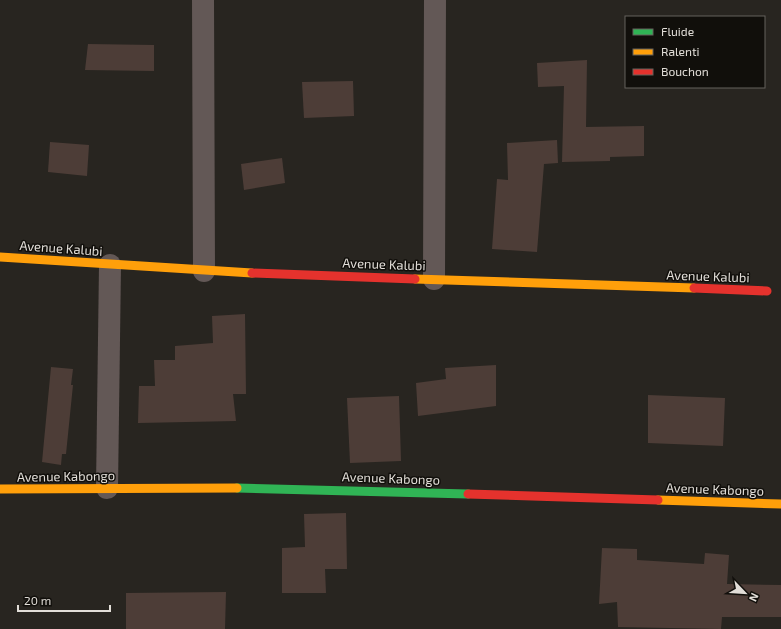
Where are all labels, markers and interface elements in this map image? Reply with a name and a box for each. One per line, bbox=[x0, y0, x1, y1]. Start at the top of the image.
legend bbox=[625, 16, 765, 88]
text: Fluide bbox=[661, 24, 694, 38]
text: Ralenti bbox=[661, 44, 700, 58]
text: Bouchon bbox=[661, 64, 709, 78]
street label: Avenue Kalubi bbox=[19, 237, 103, 259]
street label: Avenue Kalubi bbox=[342, 255, 426, 273]
street label: Avenue Kalubi bbox=[666, 267, 750, 285]
street label: Avenue Kabongo bbox=[17, 467, 115, 485]
street label: Avenue Kabongo bbox=[342, 468, 440, 488]
street label: Avenue Kabongo bbox=[666, 479, 764, 499]
north arrow bbox=[725, 573, 765, 613]
scale bar bbox=[18, 587, 110, 613]
text: N bbox=[747, 591, 762, 604]
text: 20 m bbox=[24, 593, 51, 607]

